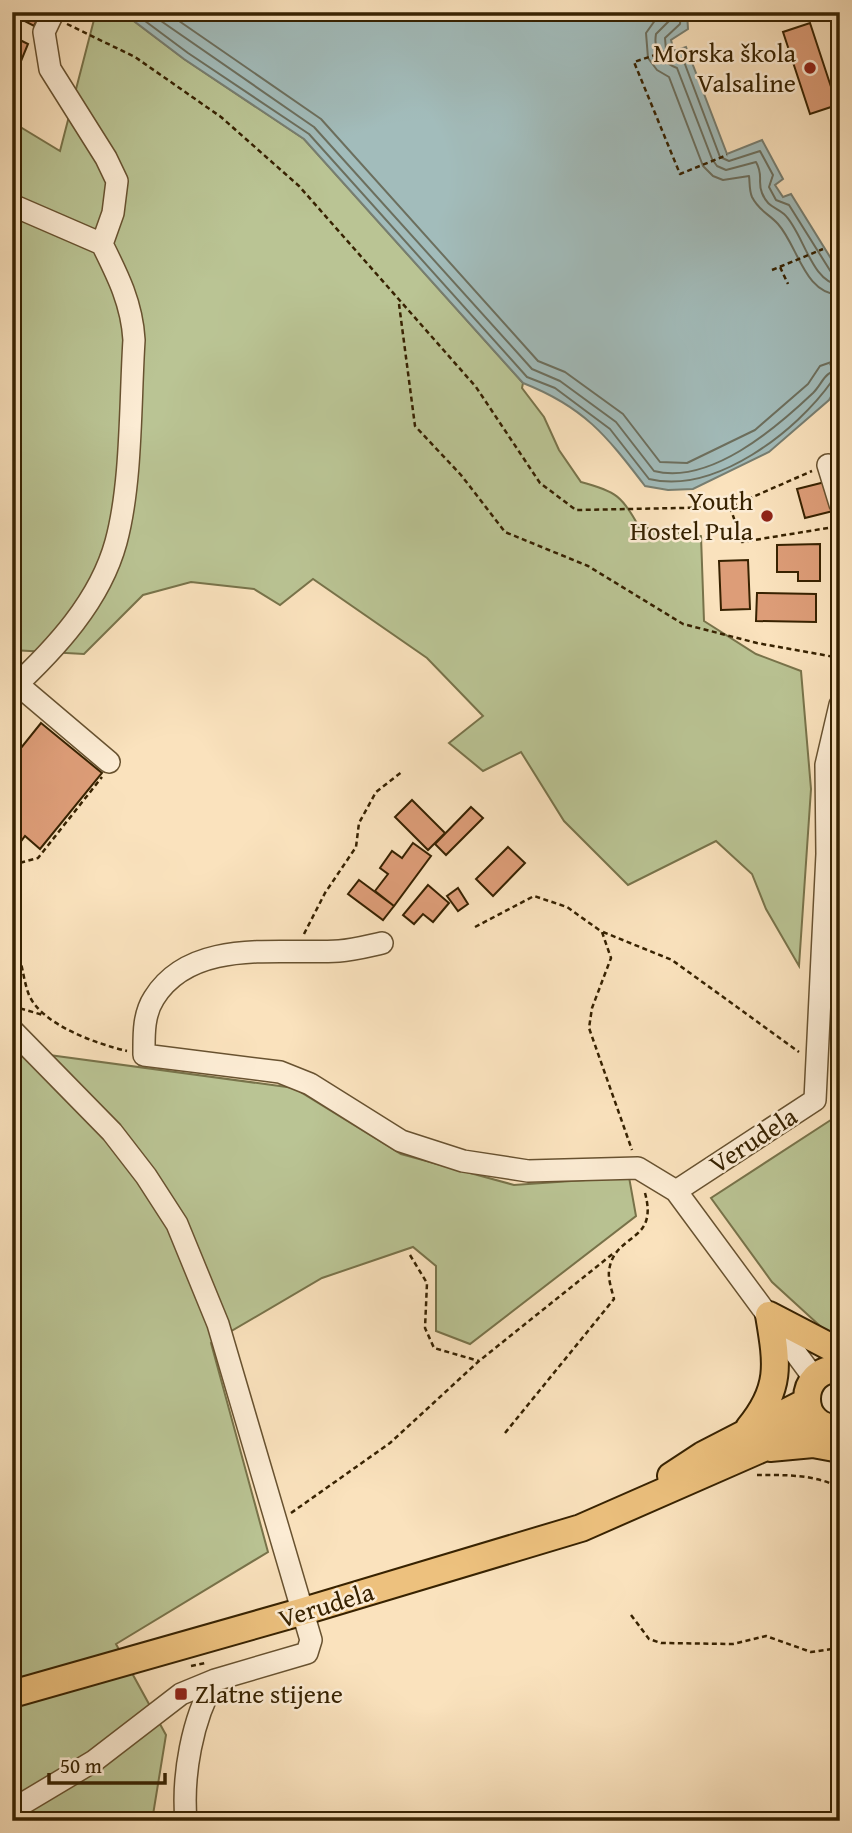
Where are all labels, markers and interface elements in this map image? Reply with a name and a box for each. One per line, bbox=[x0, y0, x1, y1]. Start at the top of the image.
place label: Morska škola Valsaline bbox=[653, 33, 797, 102]
marker: Morska škola Valsaline bbox=[802, 60, 818, 76]
place label: Youth Hostel Pula bbox=[630, 481, 754, 550]
marker: Youth Hostel Pula bbox=[759, 508, 775, 524]
street label: Verudela bbox=[701, 1096, 805, 1183]
street label: Verudela bbox=[273, 1571, 379, 1638]
place label: Zlatne stijene bbox=[195, 1674, 343, 1713]
marker: Zlatne stijene bbox=[173, 1686, 189, 1702]
scale bar bbox=[49, 1742, 164, 1786]
text: 50 m bbox=[60, 1750, 102, 1781]

